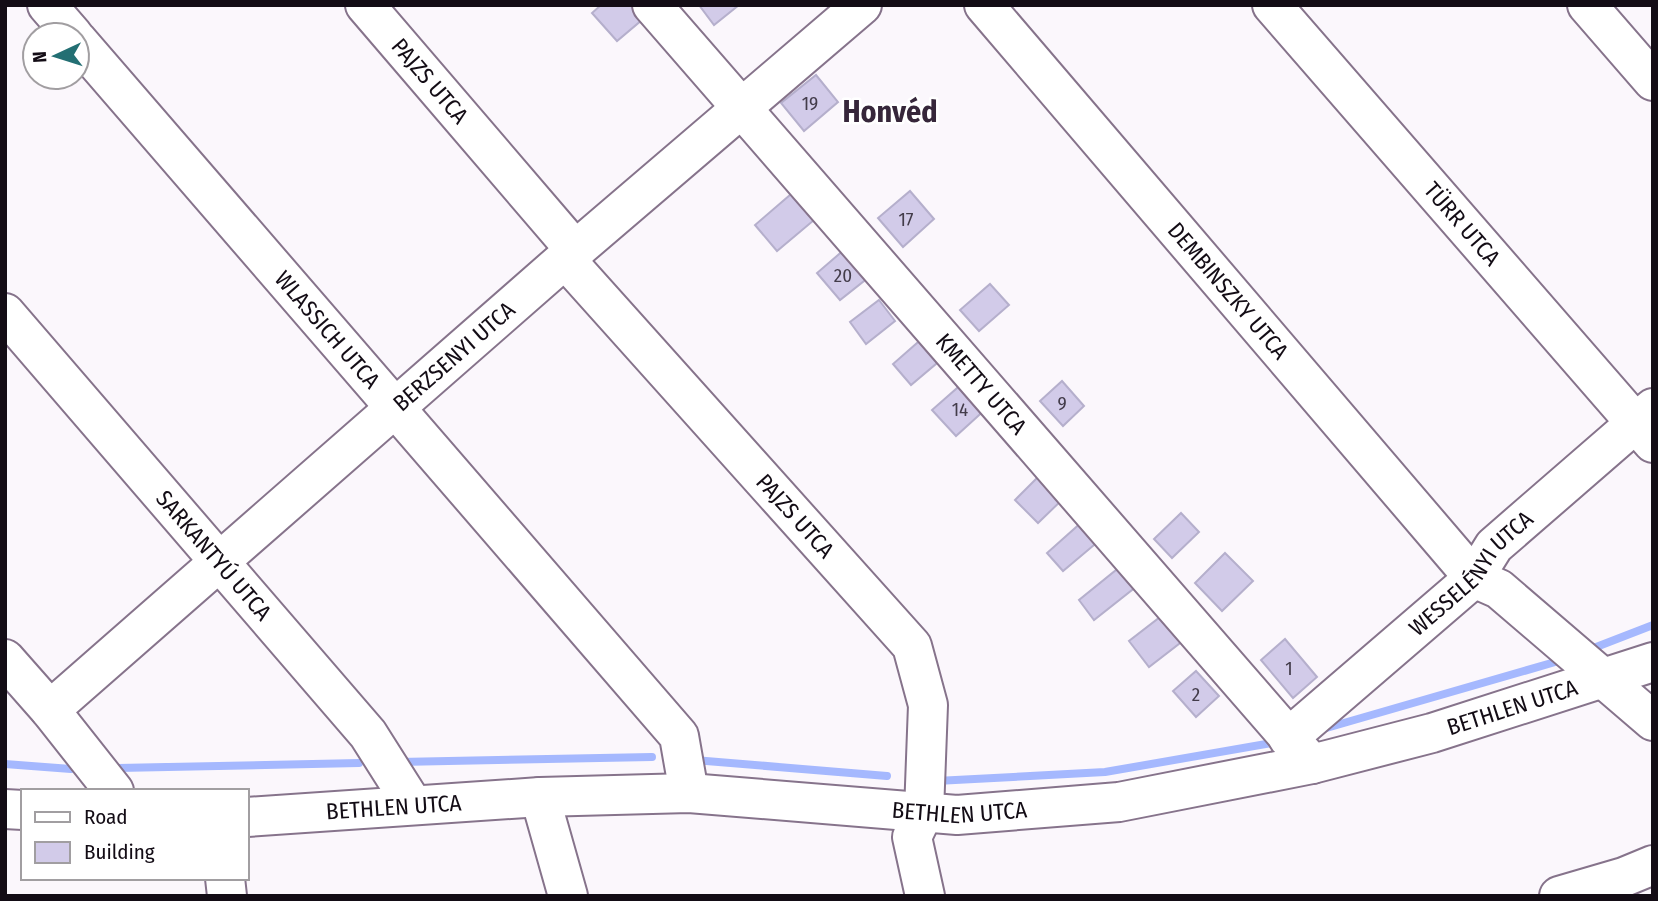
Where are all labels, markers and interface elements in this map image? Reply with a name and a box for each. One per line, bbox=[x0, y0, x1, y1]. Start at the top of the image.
north arrow bbox=[21, 21, 91, 91]
street label: PAJZS UTCA bbox=[386, 32, 474, 129]
text: N bbox=[28, 51, 51, 64]
house number: 19 bbox=[802, 92, 818, 115]
district label: Honvéd bbox=[842, 94, 938, 130]
street label: TÜRR UTCA bbox=[1418, 176, 1506, 271]
house number: 17 bbox=[898, 208, 914, 231]
street label: DEMBINSZKY UTCA bbox=[1162, 217, 1295, 365]
house number: 20 bbox=[834, 264, 852, 287]
street label: WLASSICH UTCA bbox=[269, 265, 386, 394]
street label: BERZSENYI UTCA bbox=[387, 295, 521, 417]
street label: KMETTY UTCA bbox=[930, 328, 1033, 440]
house number: 9 bbox=[1057, 392, 1067, 415]
house number: 14 bbox=[952, 398, 968, 421]
street label: PAJZS UTCA bbox=[750, 468, 840, 564]
street label: SARKANTYÚ UTCA bbox=[150, 485, 278, 626]
street label: WESSELÉNYI UTCA bbox=[1403, 505, 1539, 642]
house number: 1 bbox=[1285, 657, 1293, 680]
street label: BETHLEN UTCA bbox=[1443, 673, 1581, 741]
house number: 2 bbox=[1192, 683, 1200, 706]
street label: BETHLEN UTCA bbox=[325, 788, 462, 826]
legend bbox=[21, 789, 248, 880]
street label: BETHLEN UTCA bbox=[891, 795, 1028, 829]
text: Road bbox=[84, 804, 128, 830]
text: Building bbox=[84, 839, 155, 865]

